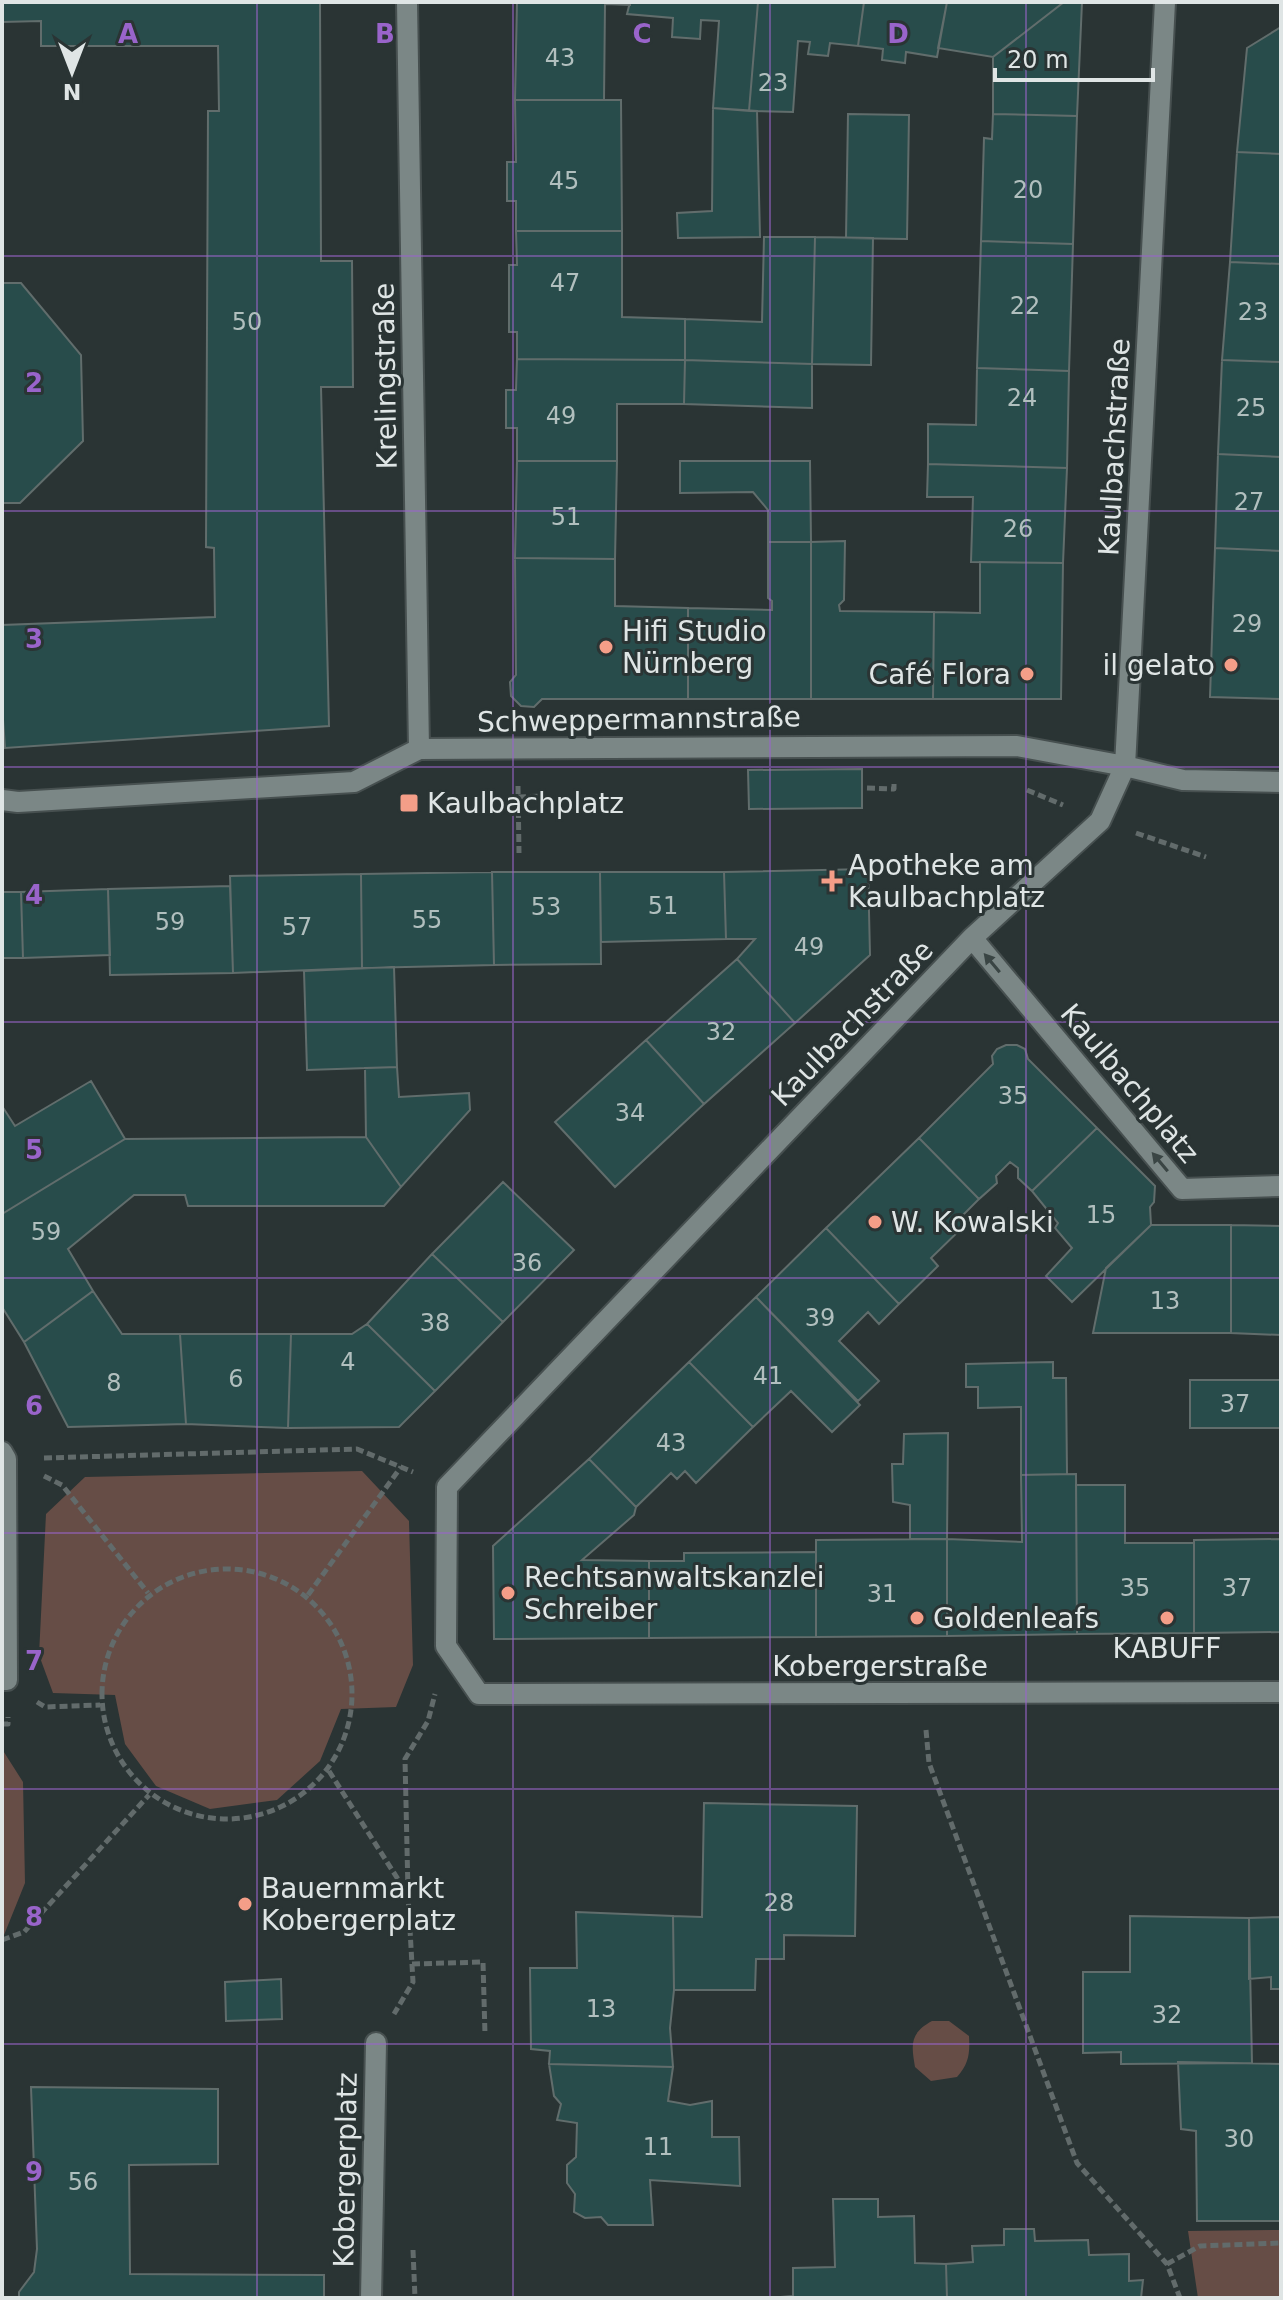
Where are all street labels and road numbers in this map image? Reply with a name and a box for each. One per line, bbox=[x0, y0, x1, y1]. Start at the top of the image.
street label: Krelingstraße bbox=[367, 282, 404, 470]
street label: Kaulbachstraße bbox=[1092, 337, 1137, 557]
street label: Schweppermannstraße bbox=[477, 700, 801, 739]
street label: Kaulbachstraße bbox=[765, 934, 940, 1113]
street label: Kaulbachplatz bbox=[1054, 997, 1206, 1169]
street label: Kobergerstraße bbox=[772, 1650, 988, 1683]
street label: Kobergerplatz bbox=[327, 2072, 364, 2268]

